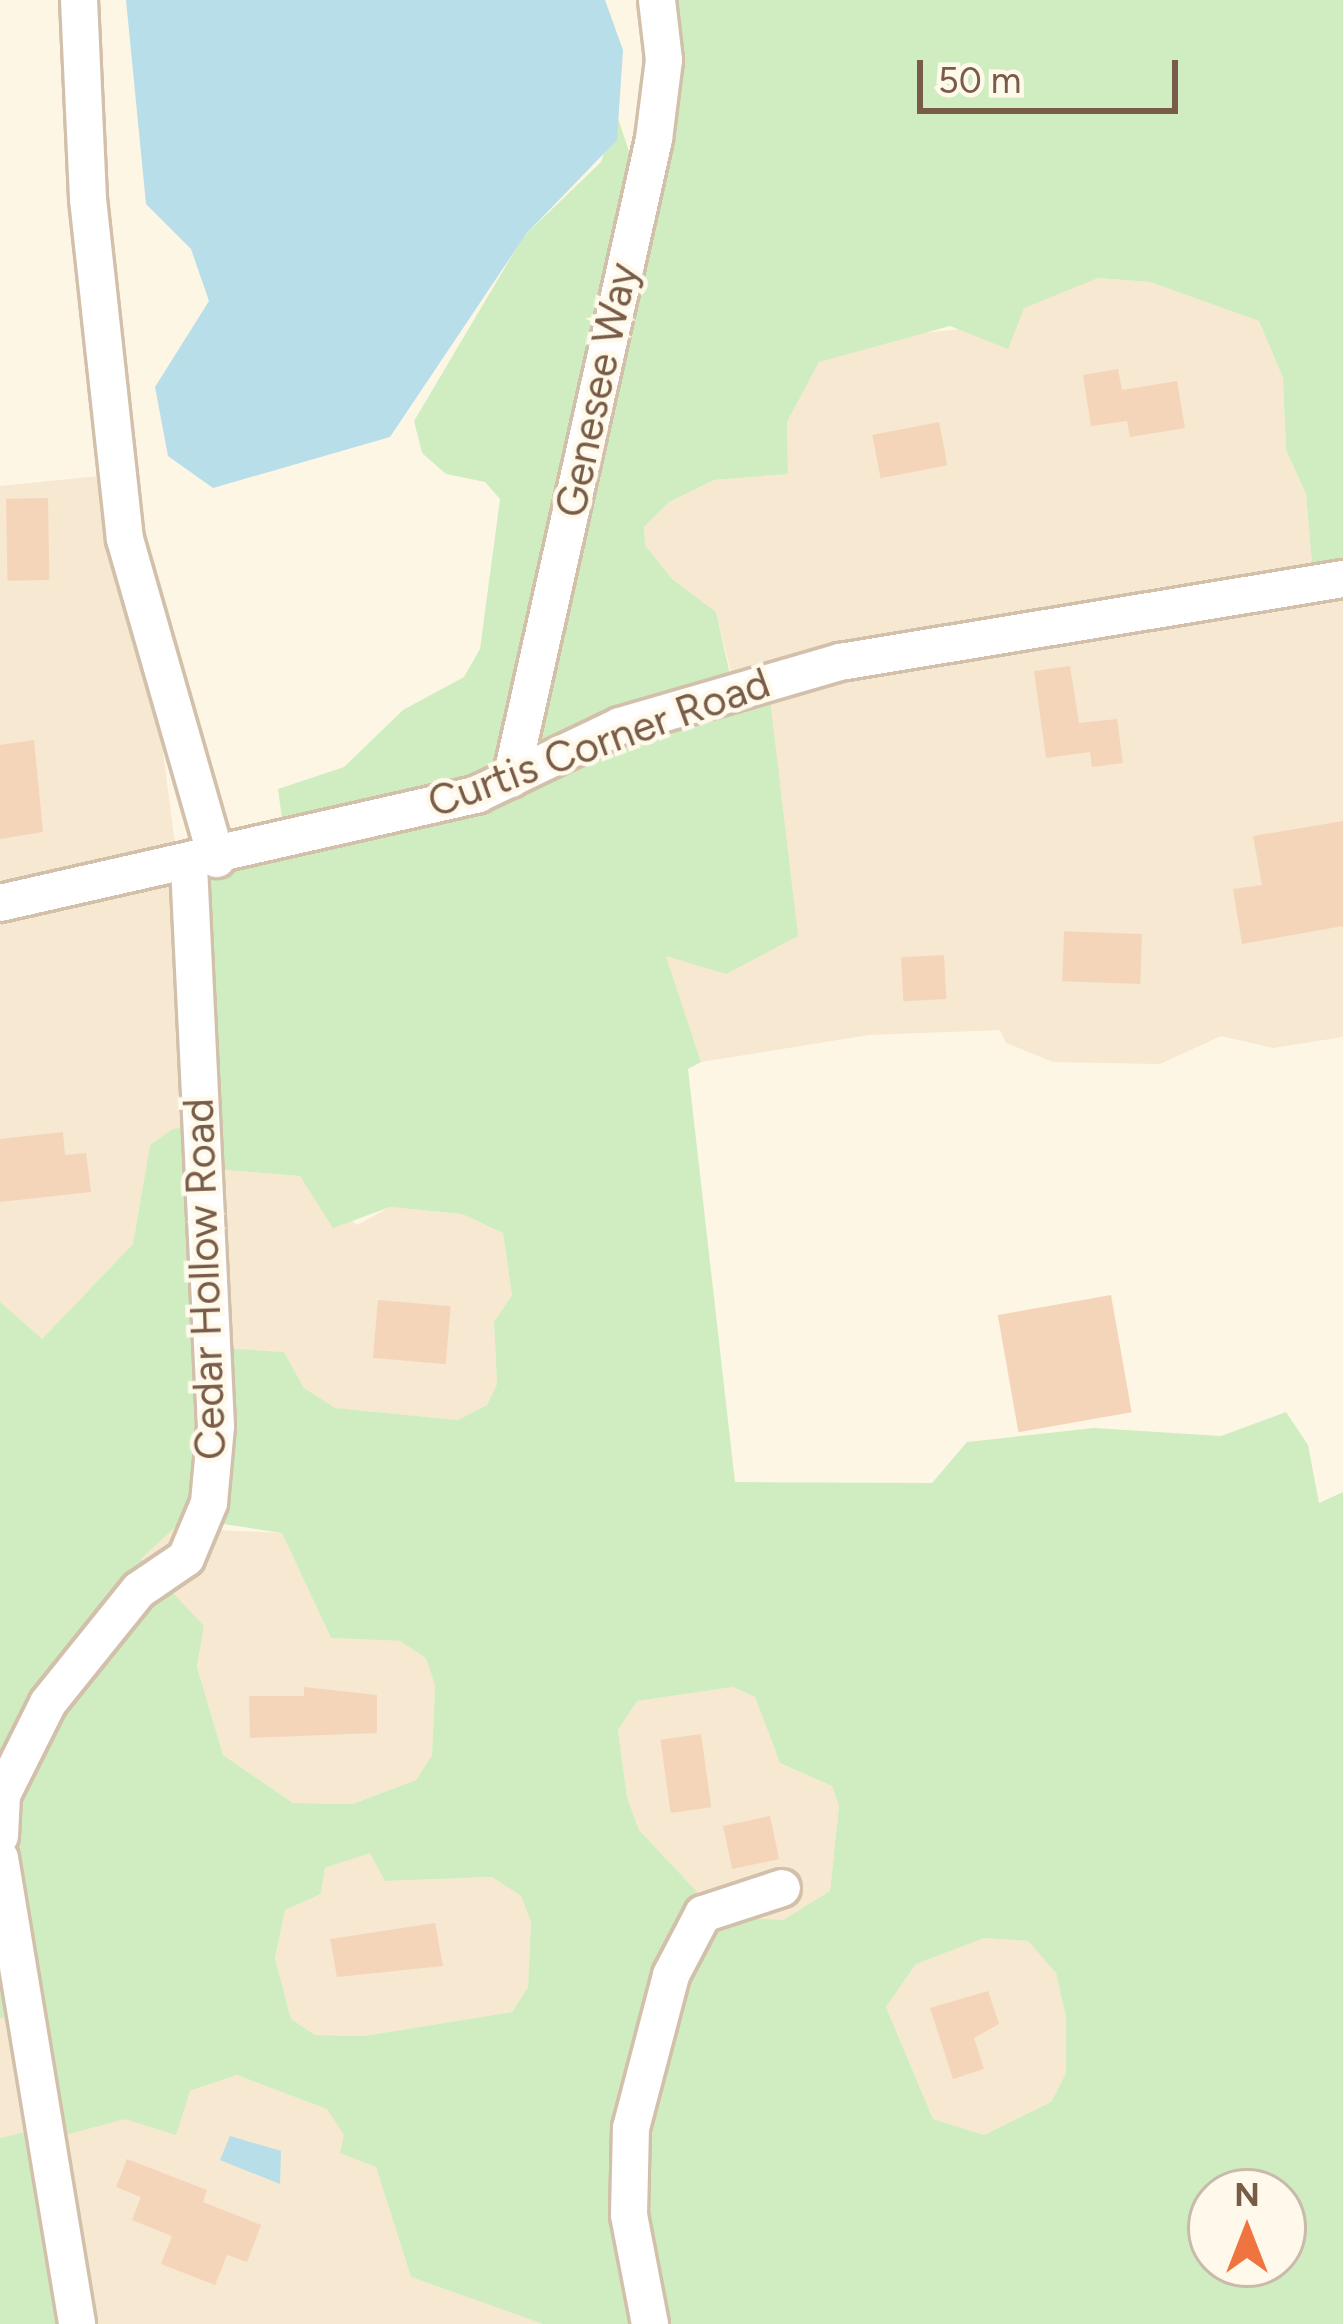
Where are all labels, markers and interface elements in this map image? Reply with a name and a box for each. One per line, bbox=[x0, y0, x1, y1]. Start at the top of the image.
scale bar bbox=[923, 36, 1184, 110]
text: 50 m bbox=[938, 59, 1021, 102]
street label: Genesee Way bbox=[545, 258, 649, 522]
street label: Curtis Corner Road bbox=[421, 658, 777, 828]
street label: Cedar Hollow Road bbox=[173, 1097, 237, 1461]
north arrow bbox=[1187, 2168, 1307, 2288]
text: N bbox=[1234, 2175, 1260, 2214]

